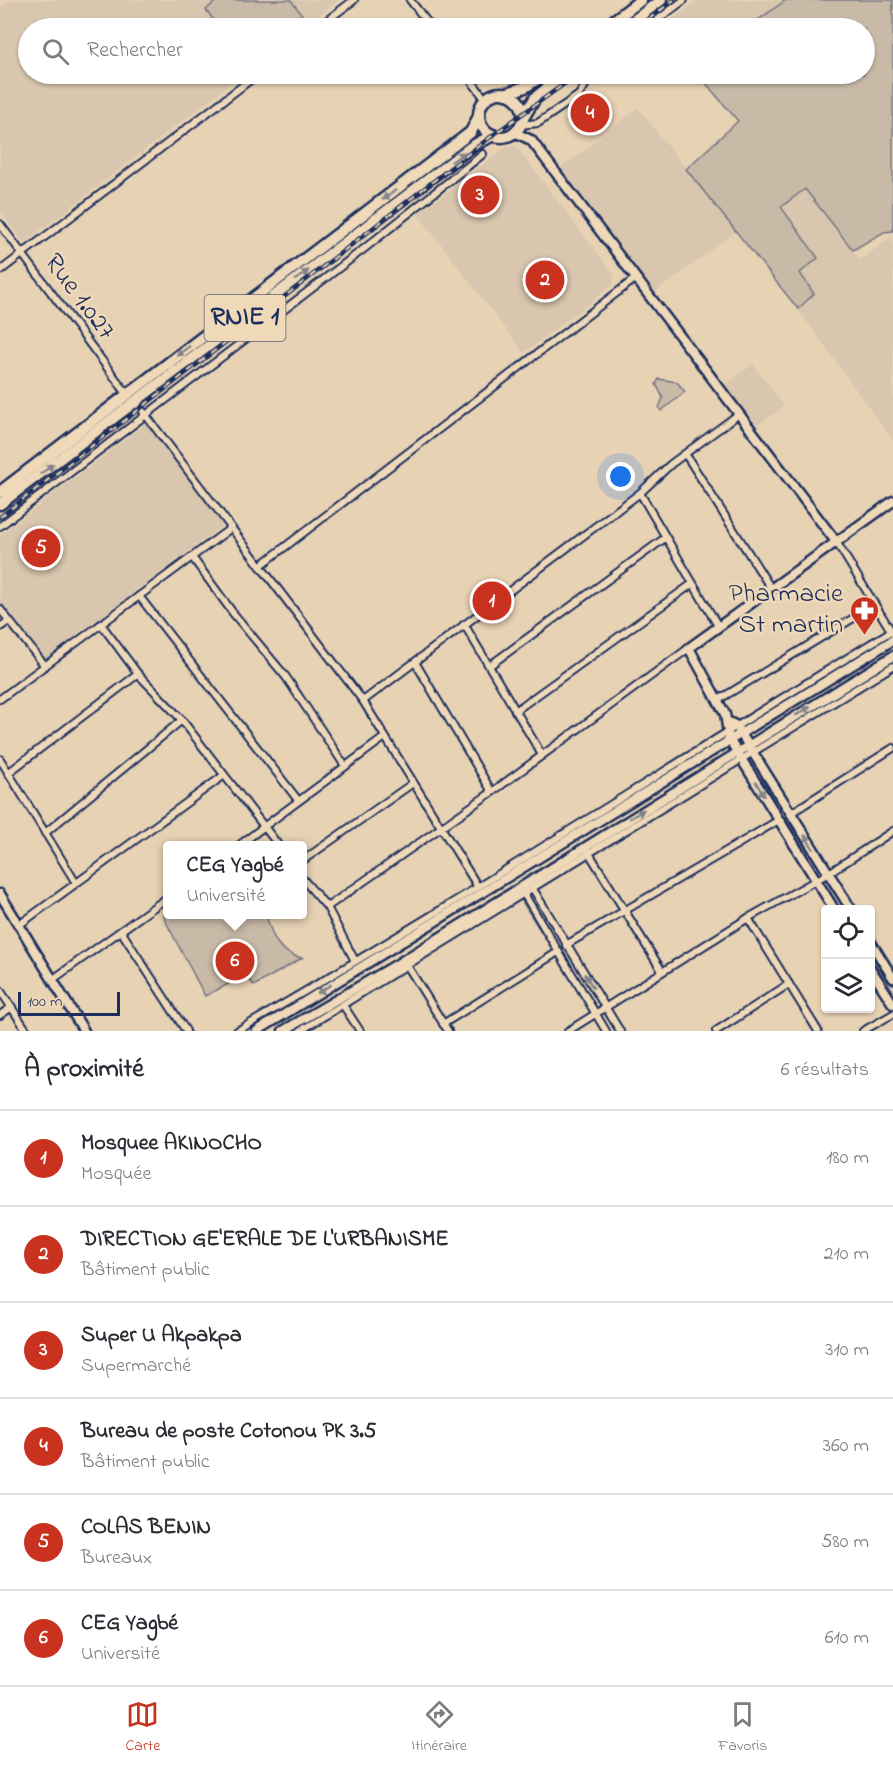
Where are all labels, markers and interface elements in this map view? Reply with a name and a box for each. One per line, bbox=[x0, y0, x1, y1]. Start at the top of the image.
search box bbox=[18, 18, 875, 84]
icon: search bbox=[39, 35, 72, 68]
text: Rechercher bbox=[87, 35, 183, 67]
pin: 4 bbox=[570, 90, 610, 136]
one-way arrow bbox=[450, 151, 465, 163]
pin: 3 bbox=[460, 172, 500, 218]
one-way arrow bbox=[381, 189, 397, 201]
street label: Rue 1.027 bbox=[34, 246, 124, 348]
pin: 2 bbox=[526, 258, 564, 302]
one-way arrow bbox=[295, 269, 310, 281]
road number: RNIE 1 bbox=[204, 295, 286, 341]
one-way arrow bbox=[176, 344, 191, 356]
your location bbox=[606, 462, 635, 491]
one-way arrow bbox=[39, 463, 54, 475]
pin: 5 bbox=[22, 526, 60, 570]
place label: Pharmacie St martin bbox=[729, 575, 844, 645]
pin: 1 bbox=[472, 578, 512, 624]
pharmacy icon: Pharmacie St martin bbox=[848, 594, 880, 636]
one-way arrow bbox=[795, 706, 811, 717]
one-way arrow bbox=[755, 781, 765, 798]
one-way arrow bbox=[629, 809, 645, 820]
one-way arrow bbox=[804, 834, 815, 850]
popup bbox=[163, 841, 307, 919]
text: CEG Yagbé bbox=[186, 850, 284, 882]
text: Université bbox=[186, 882, 265, 911]
map controls bbox=[821, 905, 875, 1013]
button: locate bbox=[821, 905, 875, 959]
pin: 6 bbox=[216, 938, 254, 984]
button: layers bbox=[821, 959, 875, 1013]
one-way arrow bbox=[583, 973, 594, 989]
one-way arrow bbox=[316, 983, 332, 994]
scale bar bbox=[18, 989, 120, 1016]
text: 100 m bbox=[27, 990, 62, 1014]
text: À proximité bbox=[24, 1051, 144, 1089]
text: 6 résultats bbox=[781, 1056, 869, 1085]
text: Mosquee AKINOCHO bbox=[81, 1128, 262, 1160]
text: 1 bbox=[40, 1144, 47, 1173]
text: 180 m bbox=[826, 1144, 869, 1173]
text: Mosquée bbox=[81, 1160, 151, 1189]
text: DIRECTION GE'ERALE DE L'URBANISME bbox=[81, 1224, 449, 1256]
text: 2 bbox=[39, 1240, 48, 1269]
text: 210 m bbox=[824, 1240, 869, 1269]
text: Bâtiment public bbox=[81, 1256, 210, 1285]
text: Super U Akpakpa bbox=[81, 1320, 242, 1352]
text: 3 bbox=[39, 1336, 48, 1365]
text: 310 m bbox=[825, 1336, 869, 1365]
text: Supermarché bbox=[81, 1352, 191, 1381]
text: Bureau de poste Cotonou PK 3.5 bbox=[81, 1416, 376, 1448]
text: 4 bbox=[39, 1432, 48, 1461]
text: 360 m bbox=[823, 1432, 869, 1461]
text: Bâtiment public bbox=[81, 1448, 210, 1477]
text: COLAS BENIN bbox=[81, 1512, 211, 1544]
text: 5 bbox=[38, 1528, 49, 1557]
text: 580 m bbox=[821, 1528, 869, 1557]
text: Bureaux bbox=[81, 1544, 152, 1573]
text: CEG Yagbé bbox=[81, 1608, 178, 1640]
text: 6 bbox=[39, 1624, 48, 1653]
text: 610 m bbox=[825, 1624, 869, 1653]
text: Université bbox=[81, 1640, 160, 1669]
tab: Carte bbox=[125, 1698, 160, 1758]
tab: Itinéraire bbox=[411, 1698, 467, 1758]
tab: Favoris bbox=[718, 1698, 768, 1758]

